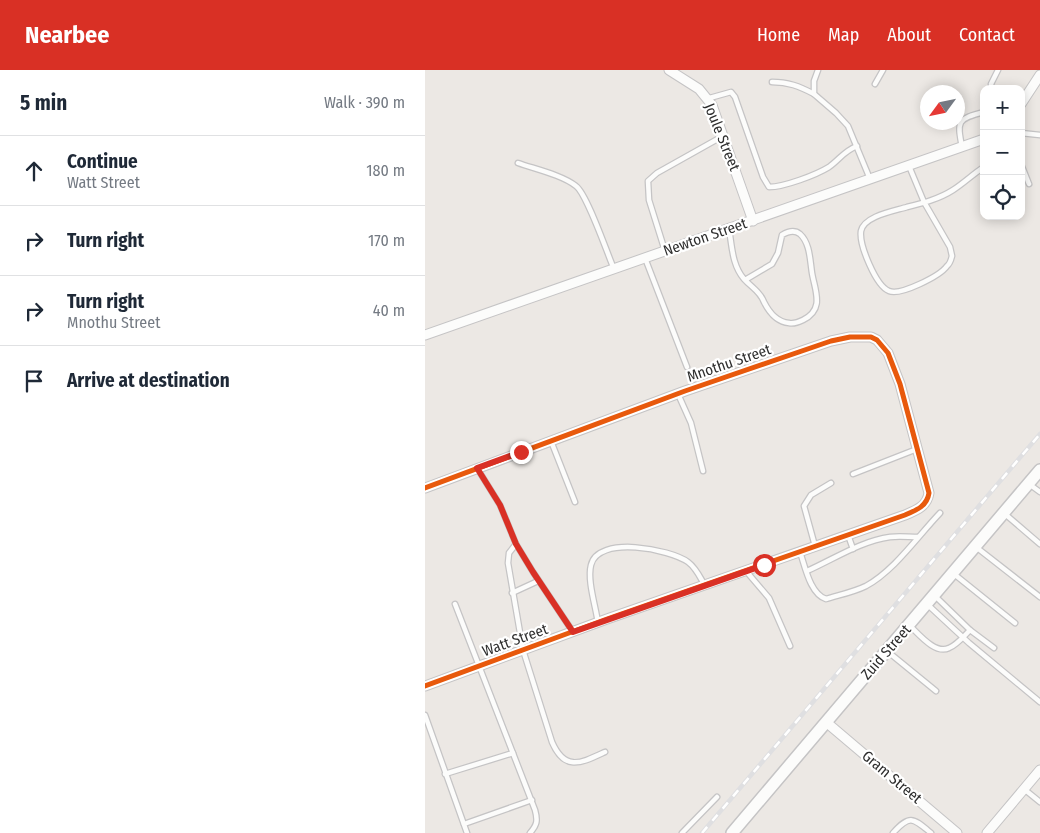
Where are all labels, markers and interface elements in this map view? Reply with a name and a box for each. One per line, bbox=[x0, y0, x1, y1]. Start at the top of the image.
text: Nearbee bbox=[25, 21, 109, 49]
text: Home bbox=[757, 24, 800, 46]
text: Map bbox=[828, 24, 859, 46]
text: About bbox=[887, 24, 931, 46]
text: Contact bbox=[959, 24, 1015, 46]
north arrow bbox=[920, 85, 965, 130]
map controls bbox=[980, 85, 1025, 220]
button: + bbox=[980, 85, 1025, 130]
text: 5 min bbox=[20, 90, 67, 116]
text: Walk · 390 m bbox=[324, 93, 405, 112]
street label: Joule Street bbox=[700, 100, 744, 174]
button: − bbox=[980, 130, 1025, 175]
text: Continue bbox=[67, 150, 138, 173]
icon: ahead bbox=[20, 157, 48, 185]
text: 180 m bbox=[366, 161, 405, 180]
text: Watt Street bbox=[67, 173, 140, 192]
button: locate bbox=[980, 175, 1025, 220]
street label: Newton Street bbox=[661, 214, 749, 260]
icon: right bbox=[20, 227, 48, 255]
text: Turn right bbox=[67, 229, 144, 252]
text: 170 m bbox=[368, 231, 405, 250]
text: Turn right bbox=[67, 290, 144, 313]
icon: right bbox=[20, 297, 48, 325]
text: 40 m bbox=[373, 301, 405, 320]
text: Mnothu Street bbox=[67, 313, 160, 332]
street label: Mnothu Street bbox=[685, 340, 773, 386]
icon: arrive bbox=[20, 367, 48, 395]
text: Arrive at destination bbox=[67, 369, 230, 392]
route end bbox=[510, 441, 533, 464]
route start bbox=[753, 554, 776, 577]
street label: Watt Street bbox=[480, 620, 550, 660]
street label: Zuid Street bbox=[857, 621, 915, 683]
street label: Gram Street bbox=[858, 747, 926, 807]

